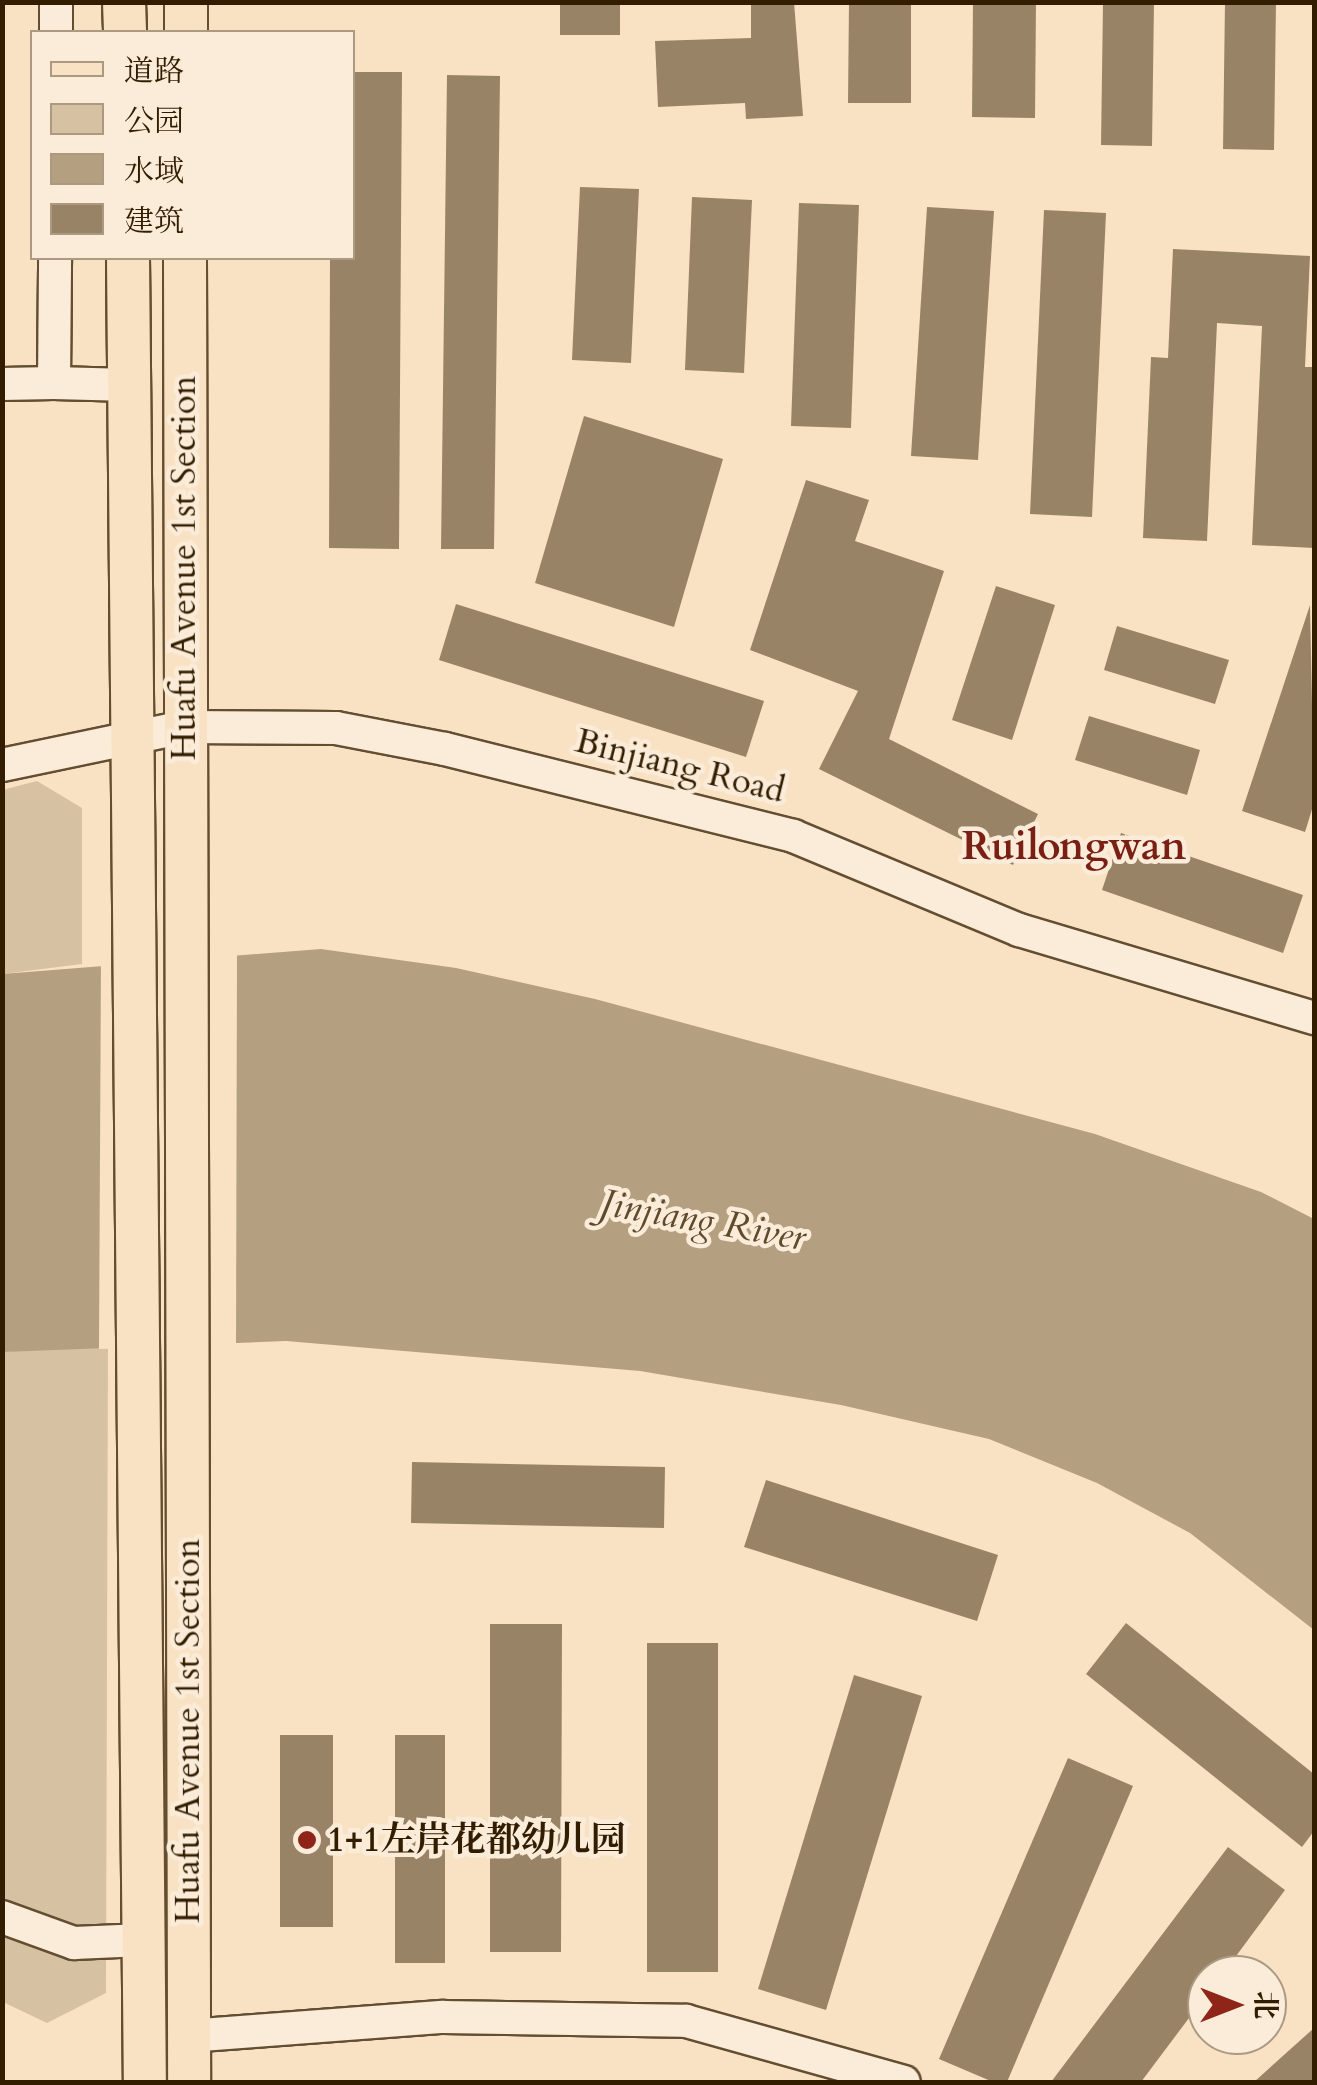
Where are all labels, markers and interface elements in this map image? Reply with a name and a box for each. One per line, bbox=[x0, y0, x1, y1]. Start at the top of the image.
legend bbox=[30, 30, 355, 260]
text: 道路 bbox=[124, 51, 184, 92]
text: 公园 bbox=[124, 101, 184, 142]
text: 水域 bbox=[124, 151, 184, 192]
text: 建筑 bbox=[124, 201, 184, 242]
street label: Huafu Avenue 1st Section bbox=[163, 376, 205, 760]
street label: Binjiang Road bbox=[571, 720, 789, 812]
district label: Ruilongwan bbox=[962, 823, 1186, 871]
water label: Jinjiang River bbox=[597, 1181, 809, 1261]
street label: Huafu Avenue 1st Section bbox=[167, 1539, 209, 1923]
place label: 1+1左岸花都幼儿园 bbox=[327, 1819, 626, 1861]
marker: 1+1左岸花都幼儿园 bbox=[296, 1829, 318, 1851]
north arrow bbox=[1187, 1955, 1287, 2055]
text: 北 bbox=[1246, 1991, 1284, 2019]

